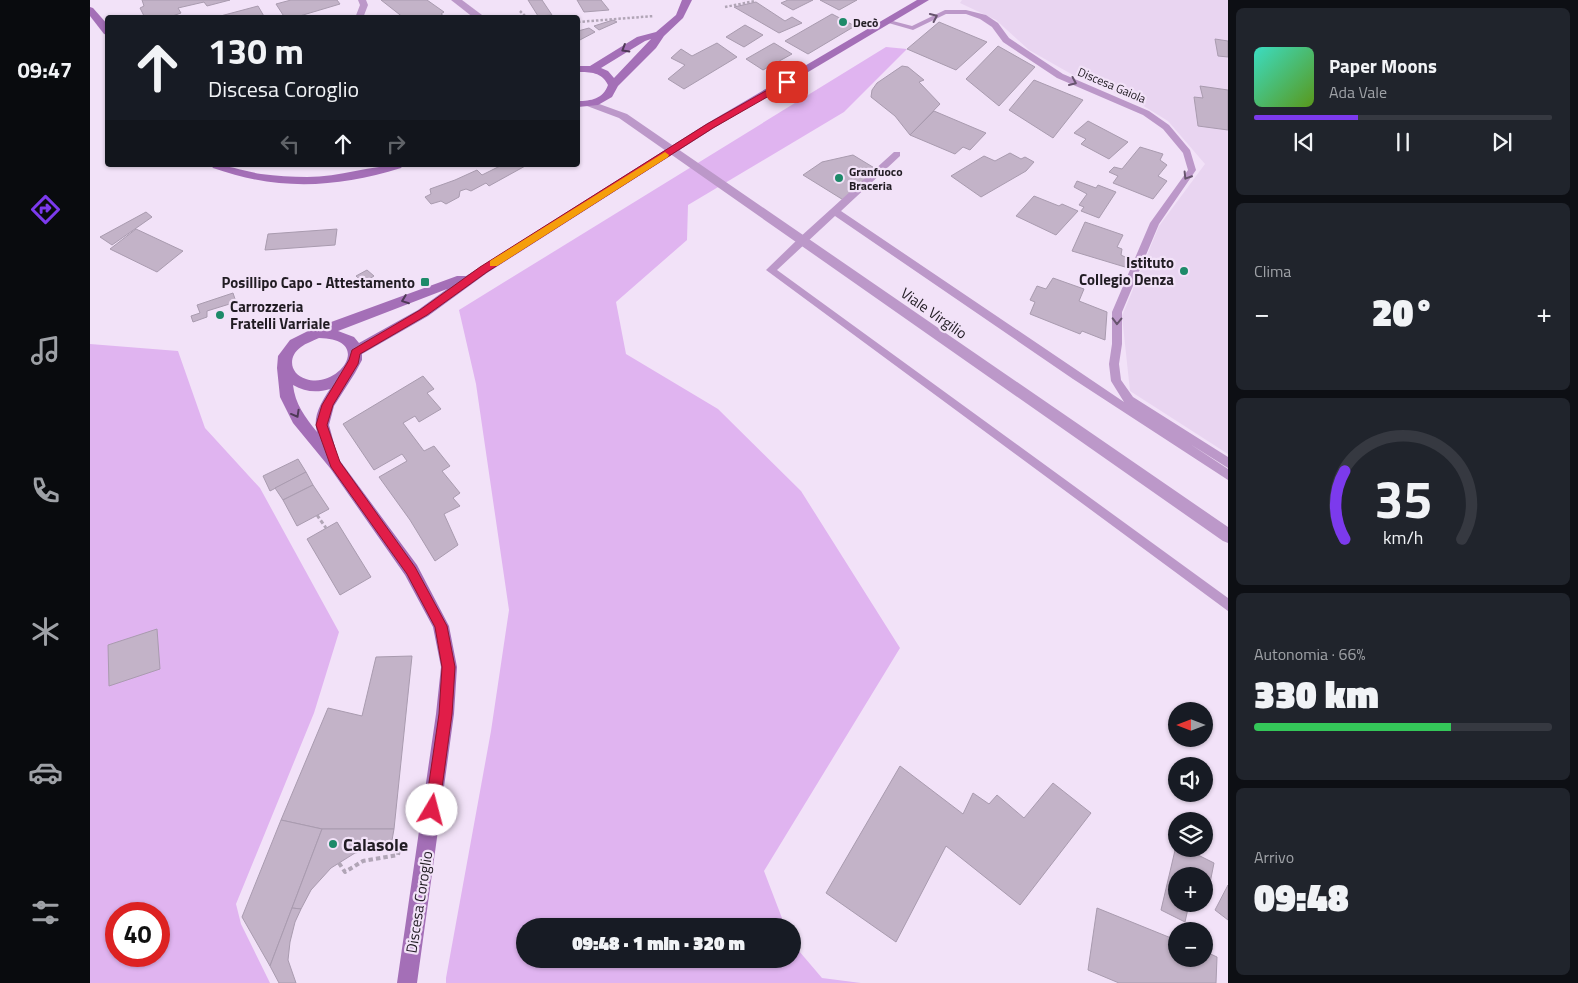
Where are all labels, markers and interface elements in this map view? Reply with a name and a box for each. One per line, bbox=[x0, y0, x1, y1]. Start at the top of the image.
place label: Decò bbox=[853, 13, 878, 32]
one-way arrow bbox=[929, 13, 938, 24]
marker: Decò bbox=[837, 16, 849, 28]
text: 130 m bbox=[208, 24, 304, 78]
icon: ahead bbox=[125, 35, 190, 100]
one-way arrow bbox=[621, 43, 630, 53]
text: Paper Moons bbox=[1329, 51, 1437, 80]
text: 09:47 bbox=[18, 53, 72, 87]
pin bbox=[766, 61, 808, 103]
street label: Discesa Gaiola bbox=[1075, 62, 1149, 108]
icon: arrive bbox=[773, 68, 801, 96]
text: Discesa Coroglio bbox=[208, 72, 359, 106]
one-way arrow bbox=[1068, 75, 1077, 86]
text: Ada Vale bbox=[1329, 80, 1387, 104]
icon: previous bbox=[1290, 128, 1318, 156]
icon: pause bbox=[1389, 128, 1417, 156]
icon: next bbox=[1488, 128, 1516, 156]
icon: left bbox=[276, 130, 304, 158]
icon: ahead bbox=[329, 130, 357, 158]
icon: right bbox=[382, 130, 410, 158]
place label: Granfuoco Braceria bbox=[849, 162, 903, 195]
one-way arrow bbox=[1183, 171, 1193, 180]
marker: Granfuoco Braceria bbox=[833, 172, 845, 184]
icon: directions bbox=[28, 192, 63, 227]
place label: Istituto Collegio Denza bbox=[1079, 251, 1174, 291]
text: Clima bbox=[1254, 259, 1291, 283]
marker: Istituto Collegio Denza bbox=[1178, 265, 1190, 277]
place label: Posillipo Capo - Attestamento bbox=[222, 271, 415, 294]
marker: Posillipo Capo - Attestamento bbox=[419, 276, 431, 288]
street label: Viale Virgilio bbox=[896, 282, 972, 344]
text: 20° bbox=[1372, 283, 1434, 341]
text: − bbox=[1254, 291, 1270, 334]
text: + bbox=[1536, 291, 1552, 334]
one-way arrow bbox=[401, 294, 410, 305]
place label: Carrozzeria Fratelli Varriale bbox=[230, 295, 330, 335]
marker: Carrozzeria Fratelli Varriale bbox=[214, 309, 226, 321]
one-way arrow bbox=[1112, 318, 1122, 325]
icon: music bbox=[28, 333, 63, 368]
one-way arrow bbox=[290, 409, 300, 418]
text: 35 bbox=[1374, 459, 1432, 538]
icon: phone bbox=[28, 473, 63, 508]
text: km/h bbox=[1383, 524, 1423, 551]
icon: climate bbox=[28, 614, 63, 649]
text: Autonomia · 66% bbox=[1254, 642, 1365, 666]
text: 330 km bbox=[1254, 665, 1379, 723]
north arrow bbox=[1168, 702, 1212, 748]
map controls bbox=[1168, 702, 1213, 967]
icon: car bbox=[28, 755, 63, 790]
button: sound bbox=[1168, 757, 1213, 802]
position arrow bbox=[405, 783, 457, 835]
button: layers bbox=[1168, 812, 1213, 857]
place label: Calasole bbox=[343, 831, 408, 858]
marker: Calasole bbox=[327, 838, 339, 850]
text: Arrivo bbox=[1254, 845, 1294, 869]
street label: Discesa Coroglio bbox=[400, 849, 438, 955]
button: + bbox=[1168, 867, 1213, 912]
text: 09:48 bbox=[1254, 868, 1349, 926]
icon: filters bbox=[28, 895, 63, 930]
speed limit sign: 40 bbox=[105, 902, 170, 967]
button: − bbox=[1168, 922, 1213, 967]
text: 09:48 · 1 min · 320 m bbox=[572, 928, 745, 957]

